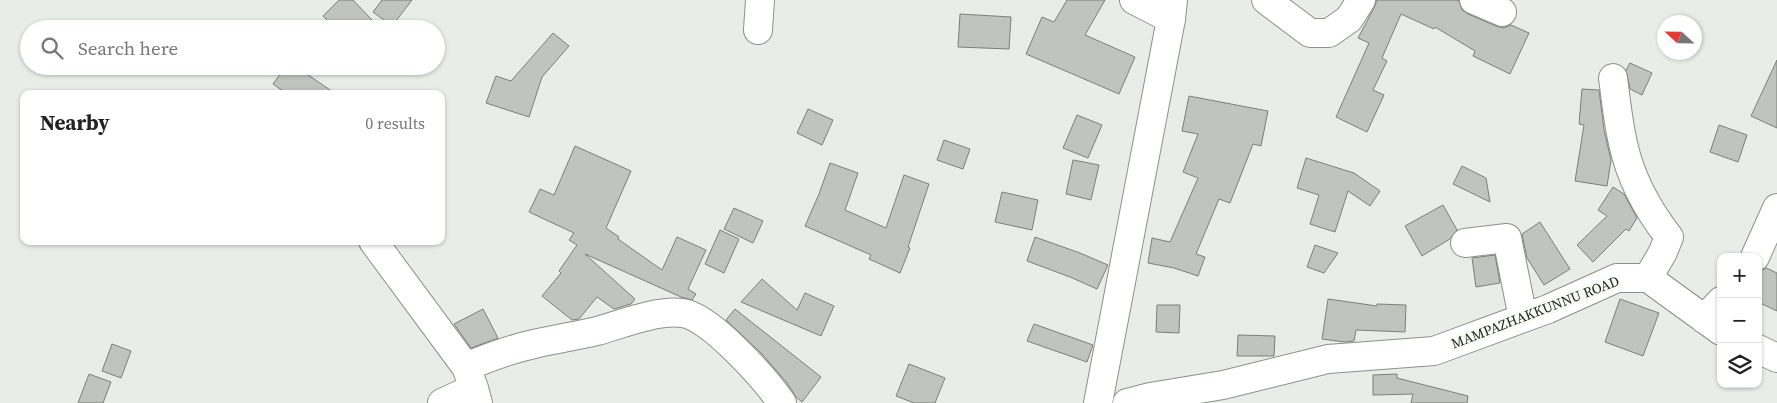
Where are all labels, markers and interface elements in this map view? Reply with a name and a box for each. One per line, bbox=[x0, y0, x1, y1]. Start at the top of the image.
north arrow bbox=[1657, 15, 1702, 60]
search box bbox=[20, 20, 445, 75]
icon: search bbox=[38, 34, 66, 62]
text: Search here bbox=[78, 35, 178, 61]
text: Nearby bbox=[40, 108, 110, 137]
text: 0 results bbox=[365, 112, 425, 134]
map controls bbox=[1717, 253, 1762, 388]
button: + bbox=[1717, 253, 1762, 298]
street label: MAMPAZHAKKUNNU ROAD bbox=[1448, 271, 1622, 353]
button: − bbox=[1717, 298, 1762, 343]
button: layers bbox=[1717, 343, 1762, 388]

